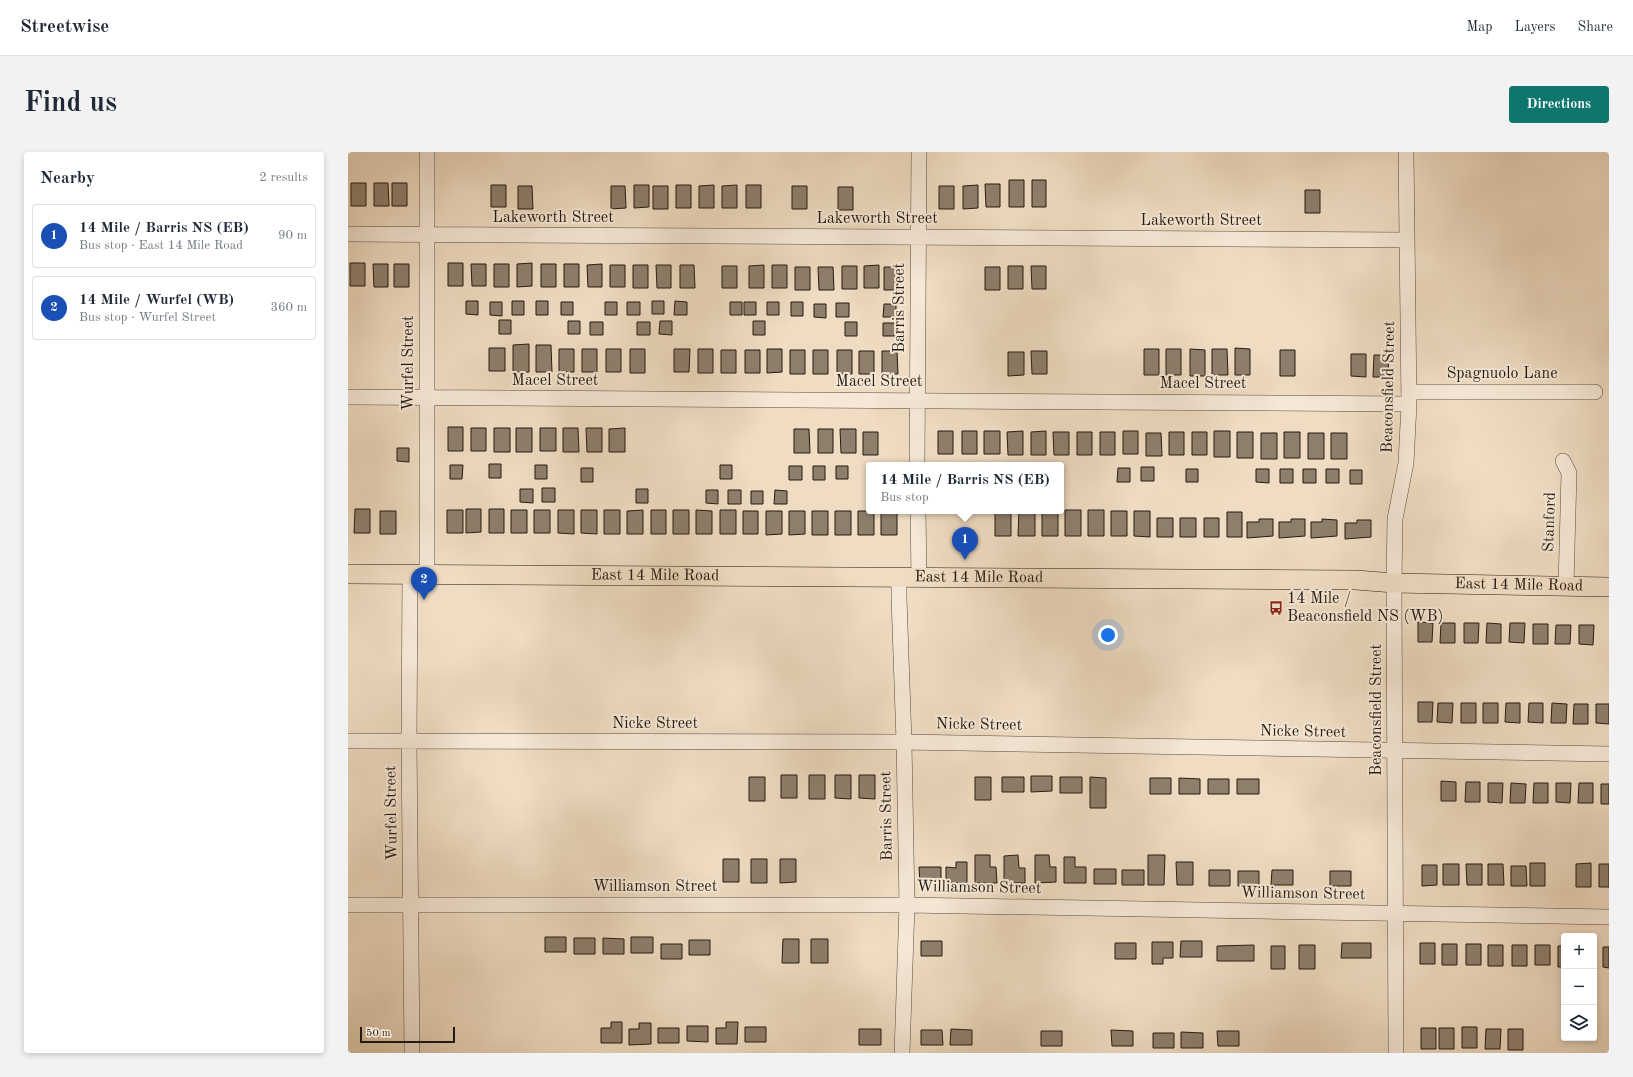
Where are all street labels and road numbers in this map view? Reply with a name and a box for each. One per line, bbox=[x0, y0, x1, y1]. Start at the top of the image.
street label: Lakeworth Street bbox=[492, 210, 614, 226]
street label: Lakeworth Street bbox=[816, 211, 938, 227]
street label: Lakeworth Street bbox=[1140, 213, 1262, 229]
street label: Barris Street bbox=[892, 263, 908, 353]
street label: Wurfel Street bbox=[401, 315, 417, 411]
street label: Beaconsfield Street bbox=[1380, 320, 1398, 453]
street label: Spagnuolo Lane bbox=[1446, 366, 1558, 382]
street label: Macel Street bbox=[512, 373, 599, 389]
street label: Macel Street bbox=[836, 374, 923, 390]
street label: Macel Street bbox=[1160, 376, 1247, 392]
street label: Stanford bbox=[1541, 492, 1559, 552]
street label: East 14 Mile Road bbox=[591, 567, 719, 584]
street label: East 14 Mile Road bbox=[915, 569, 1043, 586]
street label: East 14 Mile Road bbox=[1454, 576, 1583, 595]
street label: Beaconsfield Street bbox=[1369, 644, 1385, 776]
street label: Nicke Street bbox=[612, 716, 698, 732]
street label: Nicke Street bbox=[936, 716, 1023, 734]
street label: Nicke Street bbox=[1260, 723, 1347, 741]
street label: Wurfel Street bbox=[383, 765, 401, 861]
street label: Barris Street bbox=[878, 770, 896, 861]
street label: Williamson Street bbox=[593, 879, 718, 895]
street label: Williamson Street bbox=[917, 879, 1042, 897]
street label: Williamson Street bbox=[1241, 885, 1366, 903]

